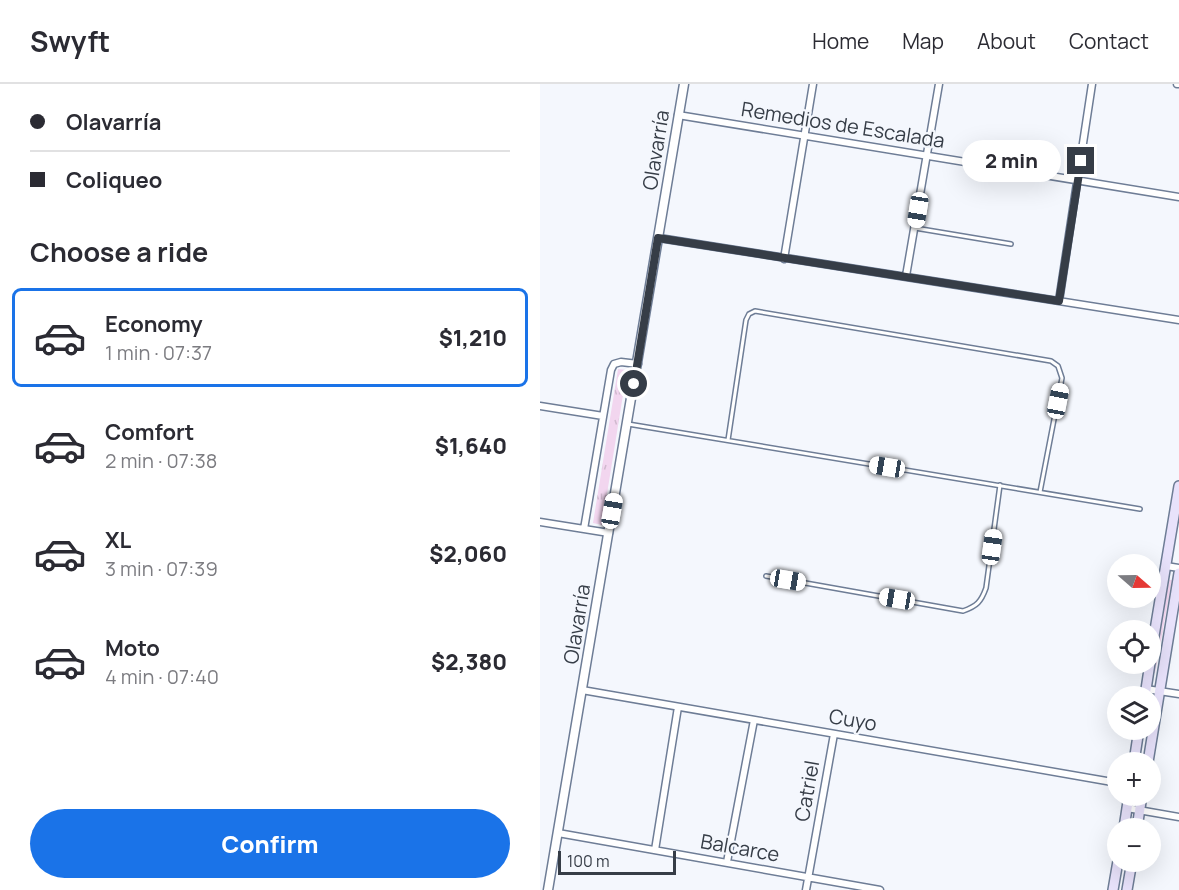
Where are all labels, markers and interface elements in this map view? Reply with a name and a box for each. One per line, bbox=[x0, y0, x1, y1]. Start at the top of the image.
text: Swyft bbox=[30, 22, 110, 60]
text: Home bbox=[812, 27, 869, 55]
text: Map bbox=[902, 27, 944, 55]
text: About bbox=[977, 27, 1036, 55]
text: Contact bbox=[1069, 27, 1149, 55]
street label: Remedios de Escalada bbox=[739, 95, 947, 154]
text: Olavarría bbox=[66, 107, 161, 137]
street label: Olavarría bbox=[636, 108, 675, 192]
callout: 2 min bbox=[961, 140, 1060, 182]
text: 2 min bbox=[985, 147, 1038, 174]
route end bbox=[1067, 147, 1094, 174]
text: Coliqueo bbox=[66, 165, 162, 195]
car bbox=[906, 191, 930, 229]
text: Choose a ride bbox=[30, 233, 208, 270]
text: Economy bbox=[105, 309, 203, 339]
icon: car bbox=[33, 311, 87, 365]
text: $1,210 bbox=[439, 323, 507, 353]
text: 1 min · 07:37 bbox=[105, 339, 212, 366]
route start bbox=[620, 370, 647, 397]
car bbox=[1046, 382, 1070, 420]
text: Comfort bbox=[105, 417, 194, 447]
icon: car bbox=[33, 419, 87, 473]
text: $1,640 bbox=[435, 431, 507, 461]
text: 2 min · 07:38 bbox=[105, 447, 217, 474]
car bbox=[868, 455, 906, 479]
car bbox=[600, 492, 624, 530]
text: XL bbox=[105, 525, 131, 555]
icon: car bbox=[33, 527, 87, 581]
car bbox=[981, 528, 1003, 566]
text: $2,060 bbox=[429, 539, 507, 569]
north arrow bbox=[1107, 554, 1161, 608]
map controls bbox=[1107, 554, 1161, 872]
text: 3 min · 07:39 bbox=[105, 555, 218, 582]
car bbox=[769, 568, 807, 592]
street label: Olavarría bbox=[557, 582, 596, 666]
car bbox=[878, 587, 916, 611]
button: locate bbox=[1107, 620, 1161, 674]
text: Moto bbox=[105, 633, 160, 663]
icon: car bbox=[33, 635, 87, 689]
text: $2,380 bbox=[431, 647, 507, 677]
text: 4 min · 07:40 bbox=[105, 663, 219, 690]
button: layers bbox=[1107, 686, 1161, 740]
street label: Cuyo bbox=[827, 702, 879, 737]
button: + bbox=[1107, 752, 1161, 806]
street label: Catriel bbox=[788, 758, 825, 824]
button: Confirm bbox=[30, 809, 510, 878]
button: − bbox=[1107, 818, 1161, 872]
street label: Balcarce bbox=[699, 827, 782, 868]
scale bar bbox=[558, 848, 676, 876]
text: 100 m bbox=[567, 850, 610, 872]

